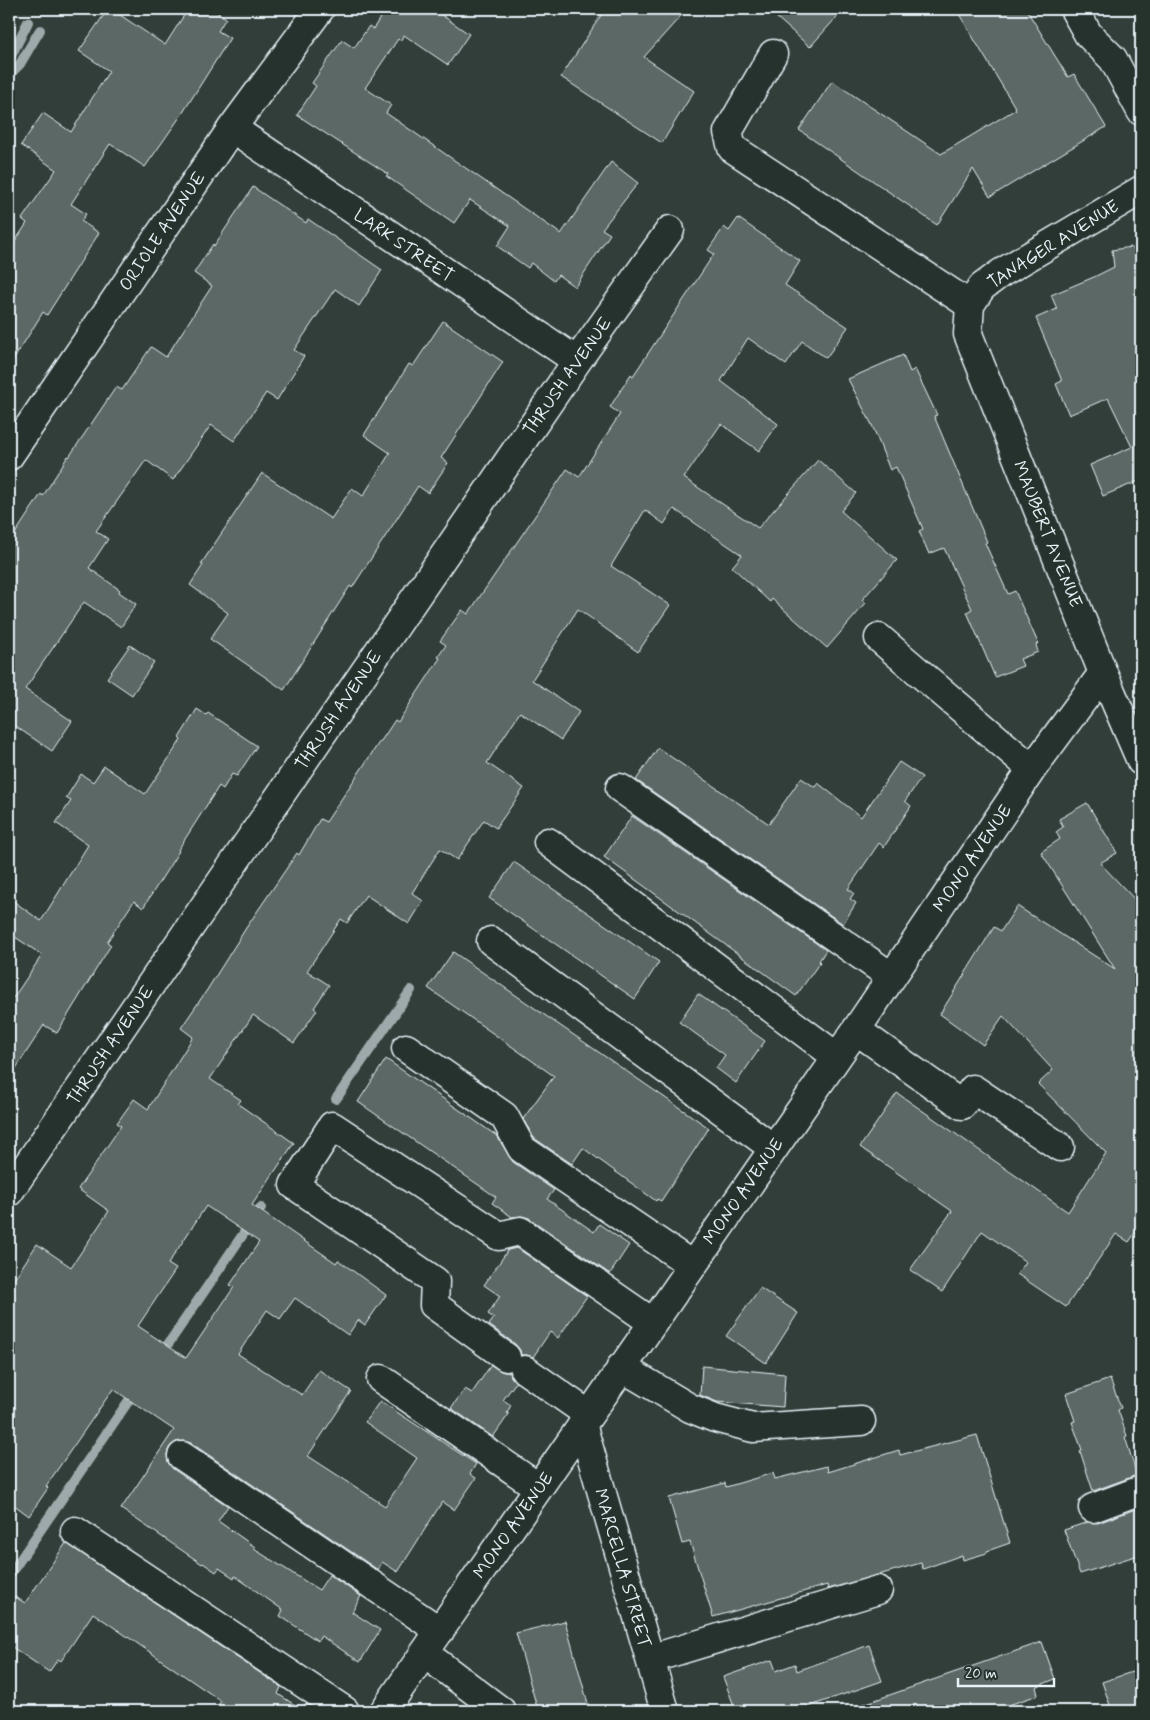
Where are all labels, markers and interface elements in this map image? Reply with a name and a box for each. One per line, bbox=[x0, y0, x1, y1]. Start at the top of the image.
street label: ORIOLE AVENUE bbox=[114, 167, 212, 296]
street label: TANAGER AVENUE bbox=[983, 195, 1124, 295]
street label: LARK STREET bbox=[349, 203, 458, 288]
street label: THRUSH AVENUE bbox=[518, 312, 618, 441]
street label: MAUBERT AVENUE bbox=[1007, 457, 1087, 611]
street label: THRUSH AVENUE bbox=[290, 646, 388, 775]
street label: MONO AVENUE bbox=[928, 800, 1018, 917]
street label: THRUSH AVENUE bbox=[62, 981, 160, 1110]
street label: MONO AVENUE bbox=[698, 1133, 790, 1250]
street label: MONO AVENUE bbox=[468, 1467, 560, 1584]
street label: MARCELLA STREET bbox=[588, 1486, 656, 1651]
scale bar bbox=[958, 1655, 1054, 1687]
text: 20 m bbox=[965, 1664, 997, 1684]

